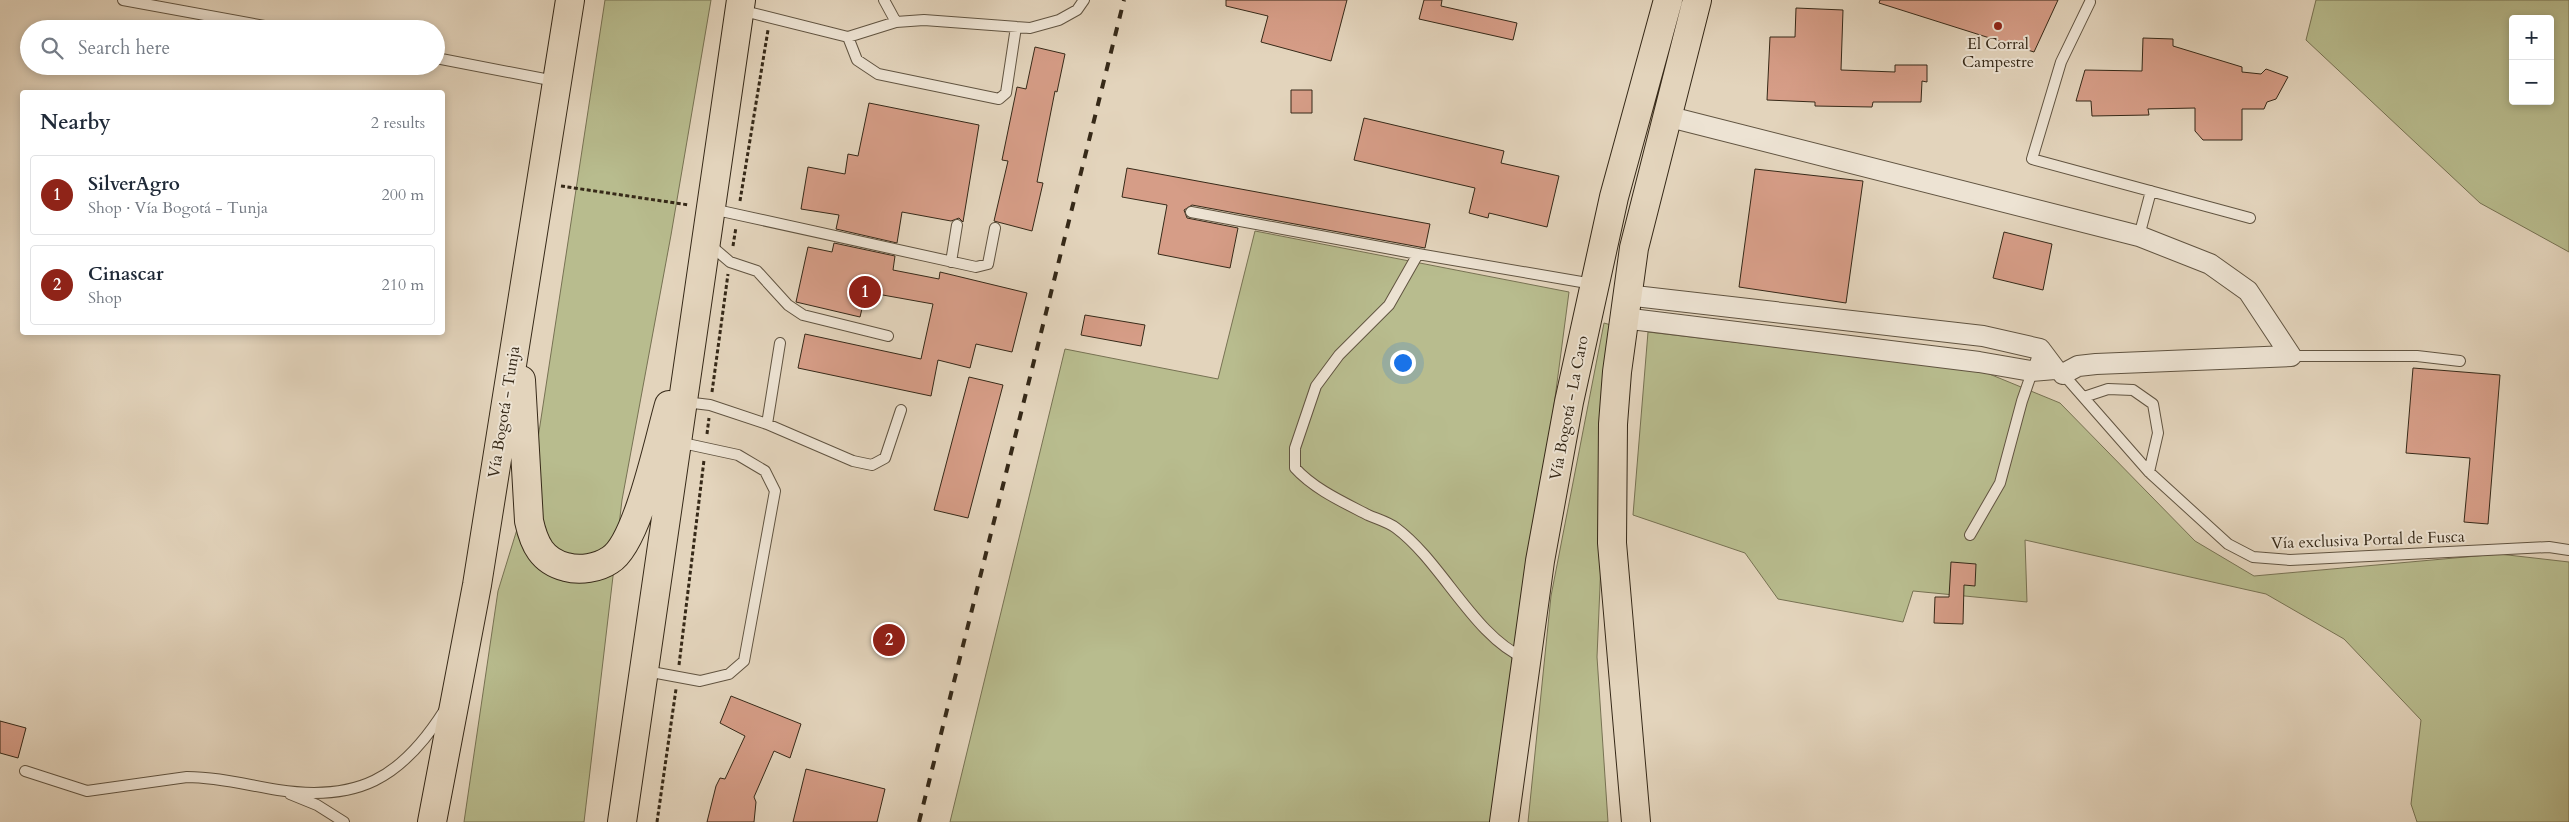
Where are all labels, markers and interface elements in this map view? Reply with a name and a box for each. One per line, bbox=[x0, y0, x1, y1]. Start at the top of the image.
map controls bbox=[2509, 15, 2554, 105]
button: + bbox=[2509, 15, 2554, 60]
search box bbox=[20, 20, 445, 75]
marker: El Corral Campestre bbox=[1992, 20, 2004, 32]
place label: El Corral Campestre bbox=[1962, 33, 2034, 73]
icon: search bbox=[38, 34, 66, 62]
text: Search here bbox=[78, 35, 170, 61]
button: − bbox=[2509, 60, 2554, 105]
text: Nearby bbox=[40, 108, 111, 137]
text: 2 results bbox=[371, 112, 425, 134]
text: SilverAgro bbox=[88, 171, 180, 197]
text: 1 bbox=[53, 184, 61, 206]
text: 200 m bbox=[382, 184, 424, 206]
text: Shop · Vía Bogotá - Tunja bbox=[88, 197, 268, 219]
text: Cinascar bbox=[88, 261, 164, 287]
pin: 1 bbox=[849, 273, 881, 311]
text: 2 bbox=[53, 274, 61, 296]
text: 210 m bbox=[382, 274, 424, 296]
text: Shop bbox=[88, 287, 122, 309]
street label: Vía Bogotá - La Caro bbox=[1544, 333, 1594, 482]
street label: Vía Bogotá - Tunja bbox=[483, 344, 525, 480]
your location bbox=[1390, 350, 1416, 376]
street label: Vía exclusiva Portal de Fusca bbox=[2271, 526, 2465, 554]
pin: 2 bbox=[873, 621, 905, 659]

